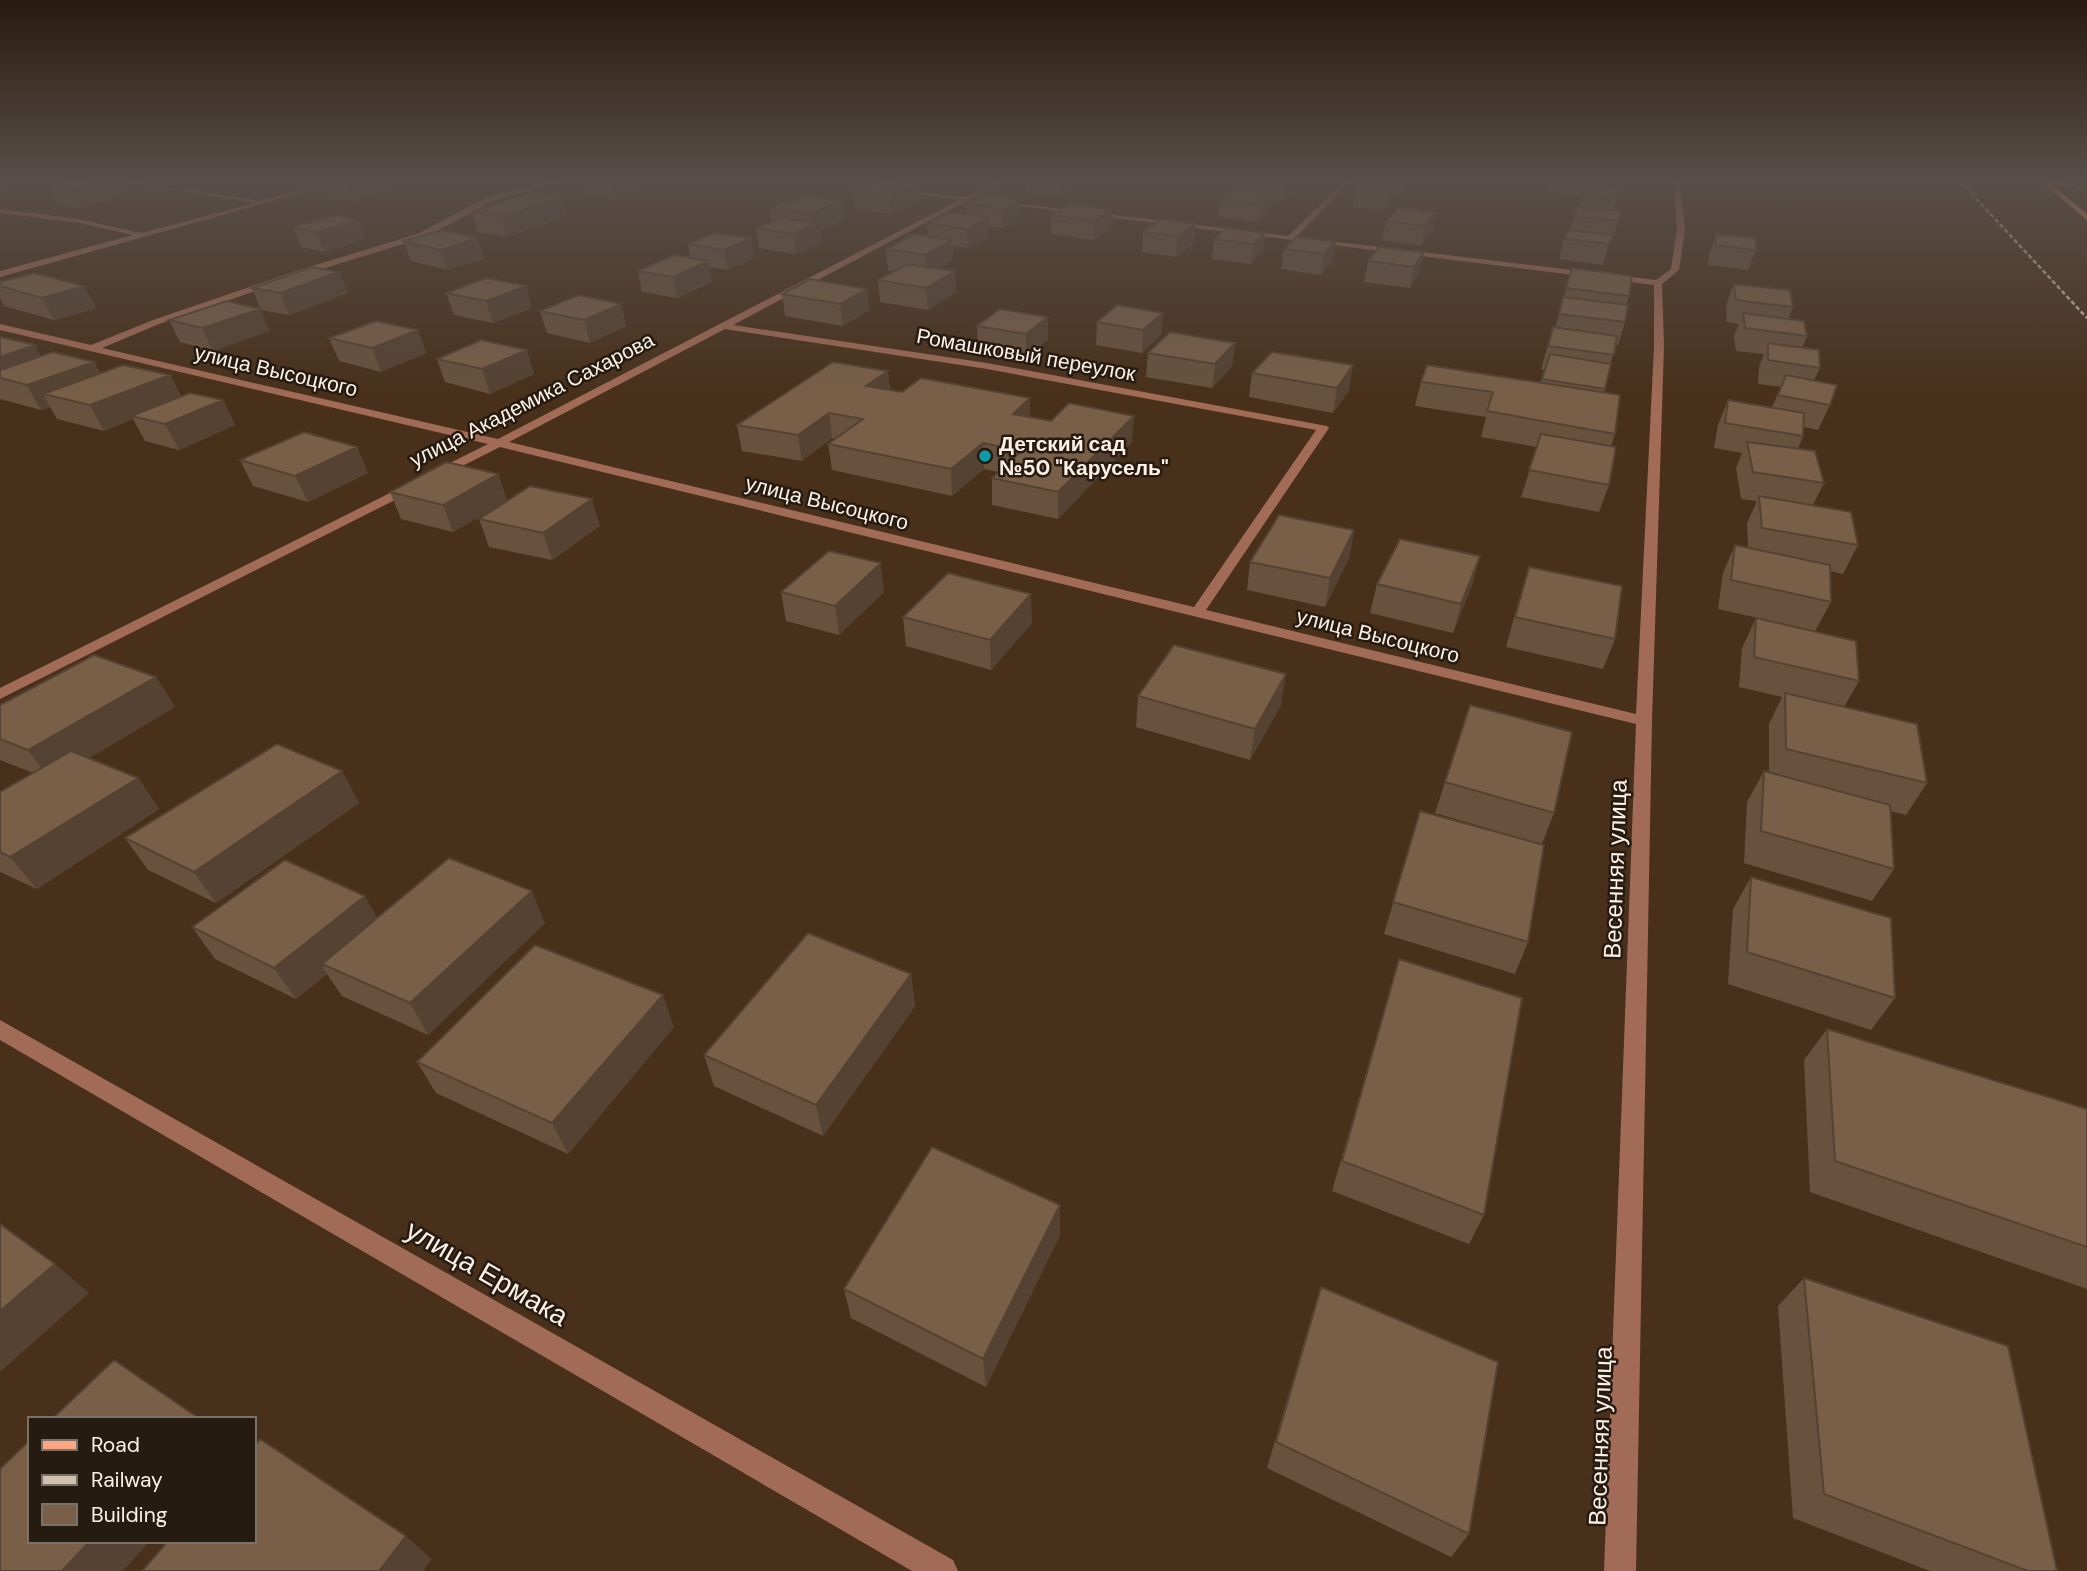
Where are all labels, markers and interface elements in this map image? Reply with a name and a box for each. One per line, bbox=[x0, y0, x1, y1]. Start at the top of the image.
street label: Ромашковый переулок bbox=[914, 322, 1139, 388]
street label: улица Академика Сахарова bbox=[405, 326, 659, 474]
street label: улица Высоцкого bbox=[192, 339, 360, 403]
place label: Детский сад №50 "Карусель" bbox=[999, 430, 1169, 482]
marker: Детский сад №50 "Карусель" bbox=[977, 448, 993, 464]
street label: улица Высоцкого bbox=[743, 469, 911, 537]
street label: улица Высоцкого bbox=[1294, 602, 1462, 670]
street label: Весенняя улица bbox=[1596, 778, 1634, 959]
street label: улица Ермака bbox=[399, 1211, 575, 1335]
street label: Весенняя улица bbox=[1581, 1345, 1619, 1526]
legend bbox=[28, 1417, 256, 1543]
text: Road bbox=[91, 1431, 140, 1459]
text: Railway bbox=[91, 1466, 163, 1494]
text: Building bbox=[91, 1501, 168, 1529]

